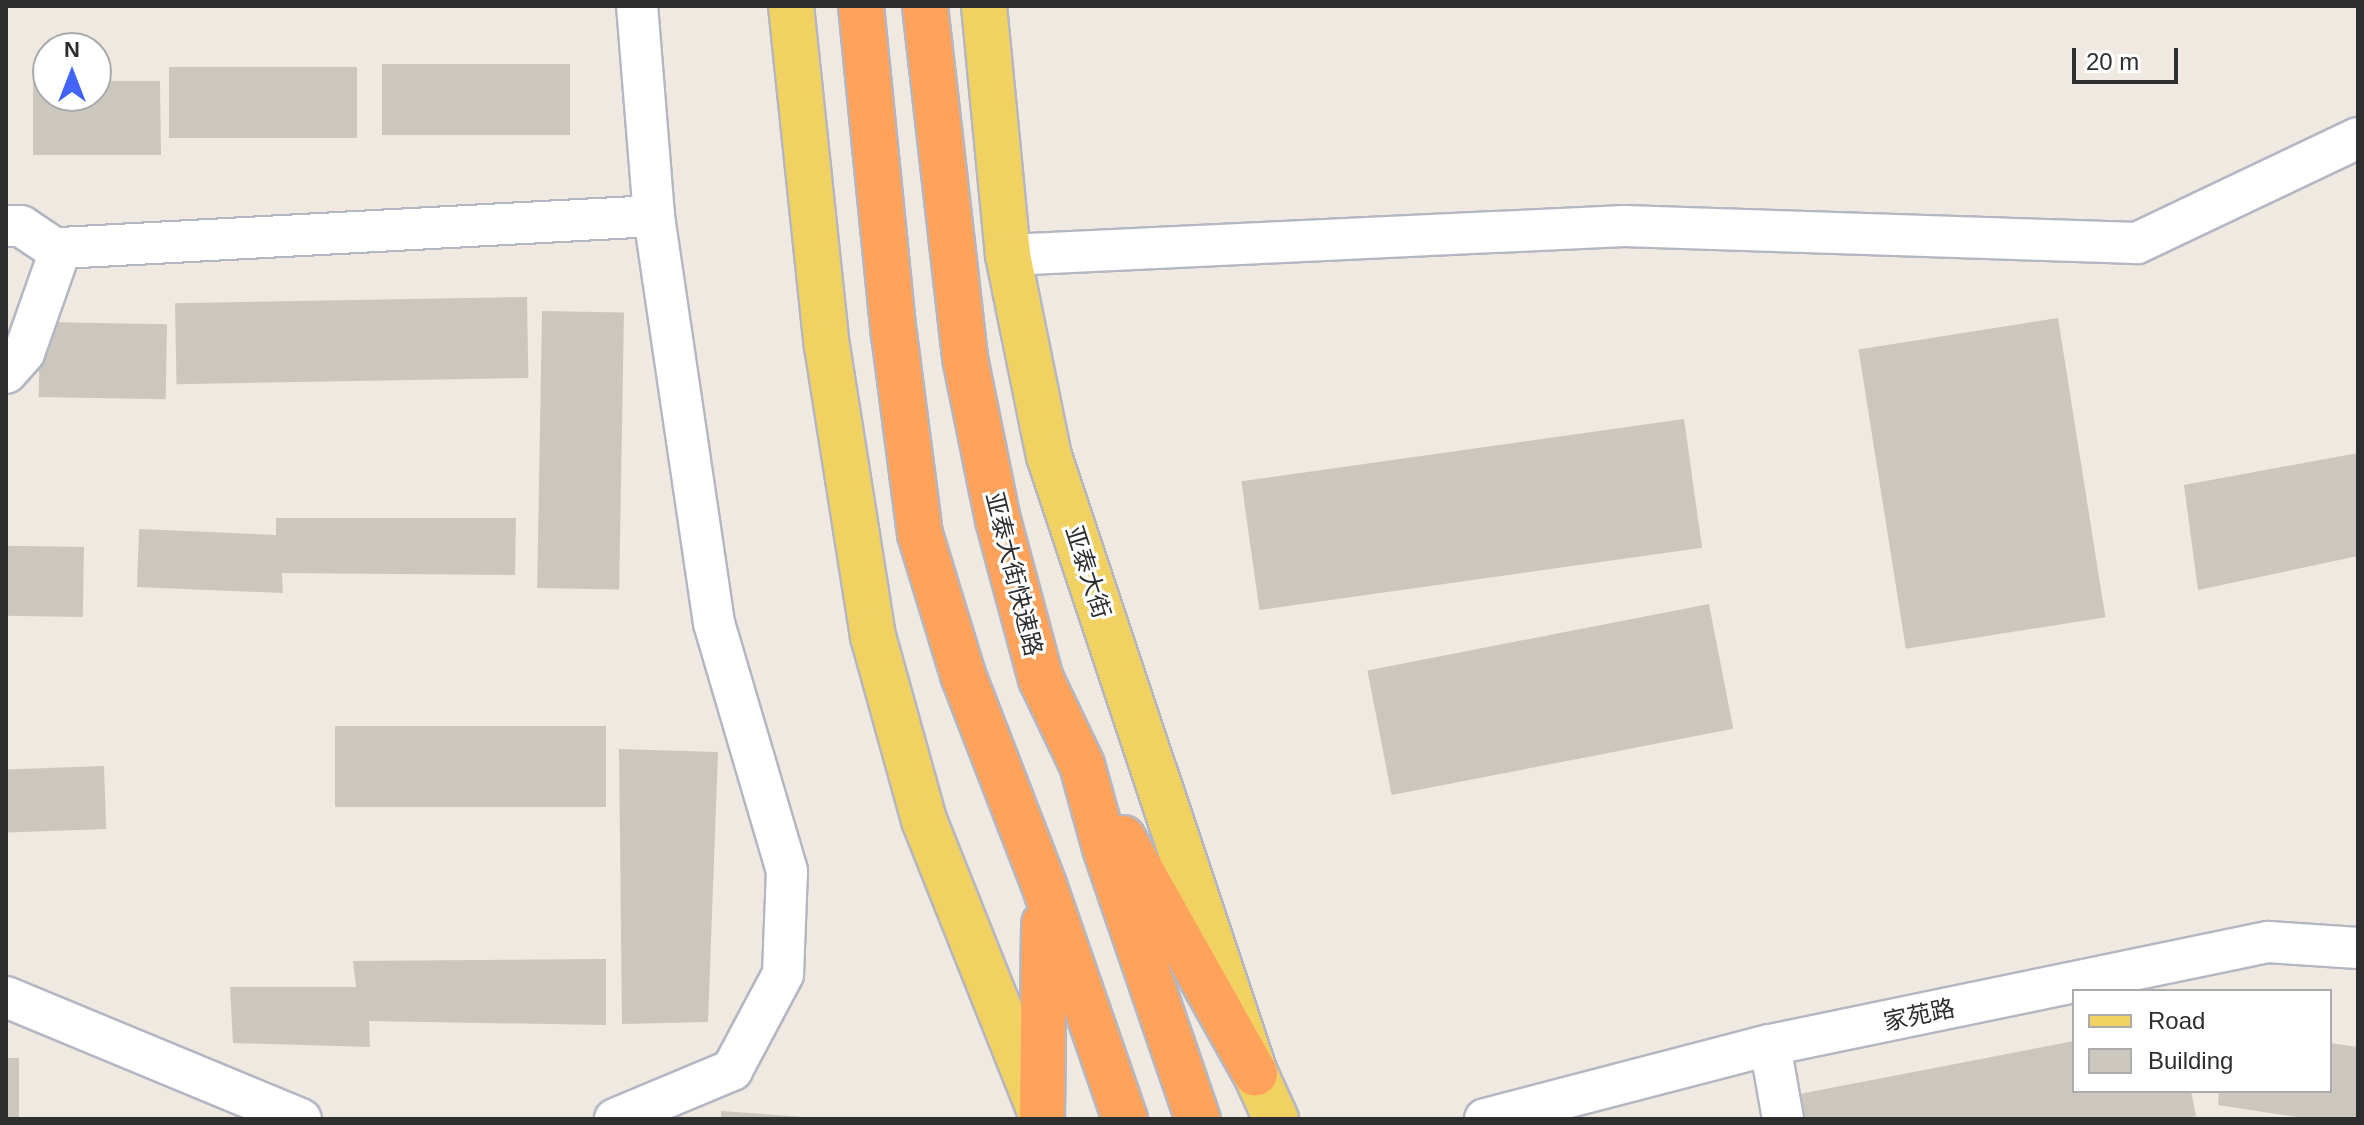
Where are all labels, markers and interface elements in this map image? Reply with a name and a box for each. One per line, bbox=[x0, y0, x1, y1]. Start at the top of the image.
north arrow bbox=[32, 32, 112, 112]
scale bar bbox=[2076, 32, 2182, 82]
text: N bbox=[64, 37, 80, 62]
text: 20 m bbox=[2086, 48, 2139, 75]
street label: 亚泰大街快速路 bbox=[980, 489, 1048, 659]
street label: 亚泰大街 bbox=[1059, 522, 1117, 622]
legend bbox=[2072, 989, 2332, 1093]
street label: 家苑路 bbox=[1881, 993, 1957, 1037]
text: Road bbox=[2148, 1007, 2205, 1034]
text: Building bbox=[2148, 1047, 2233, 1074]

